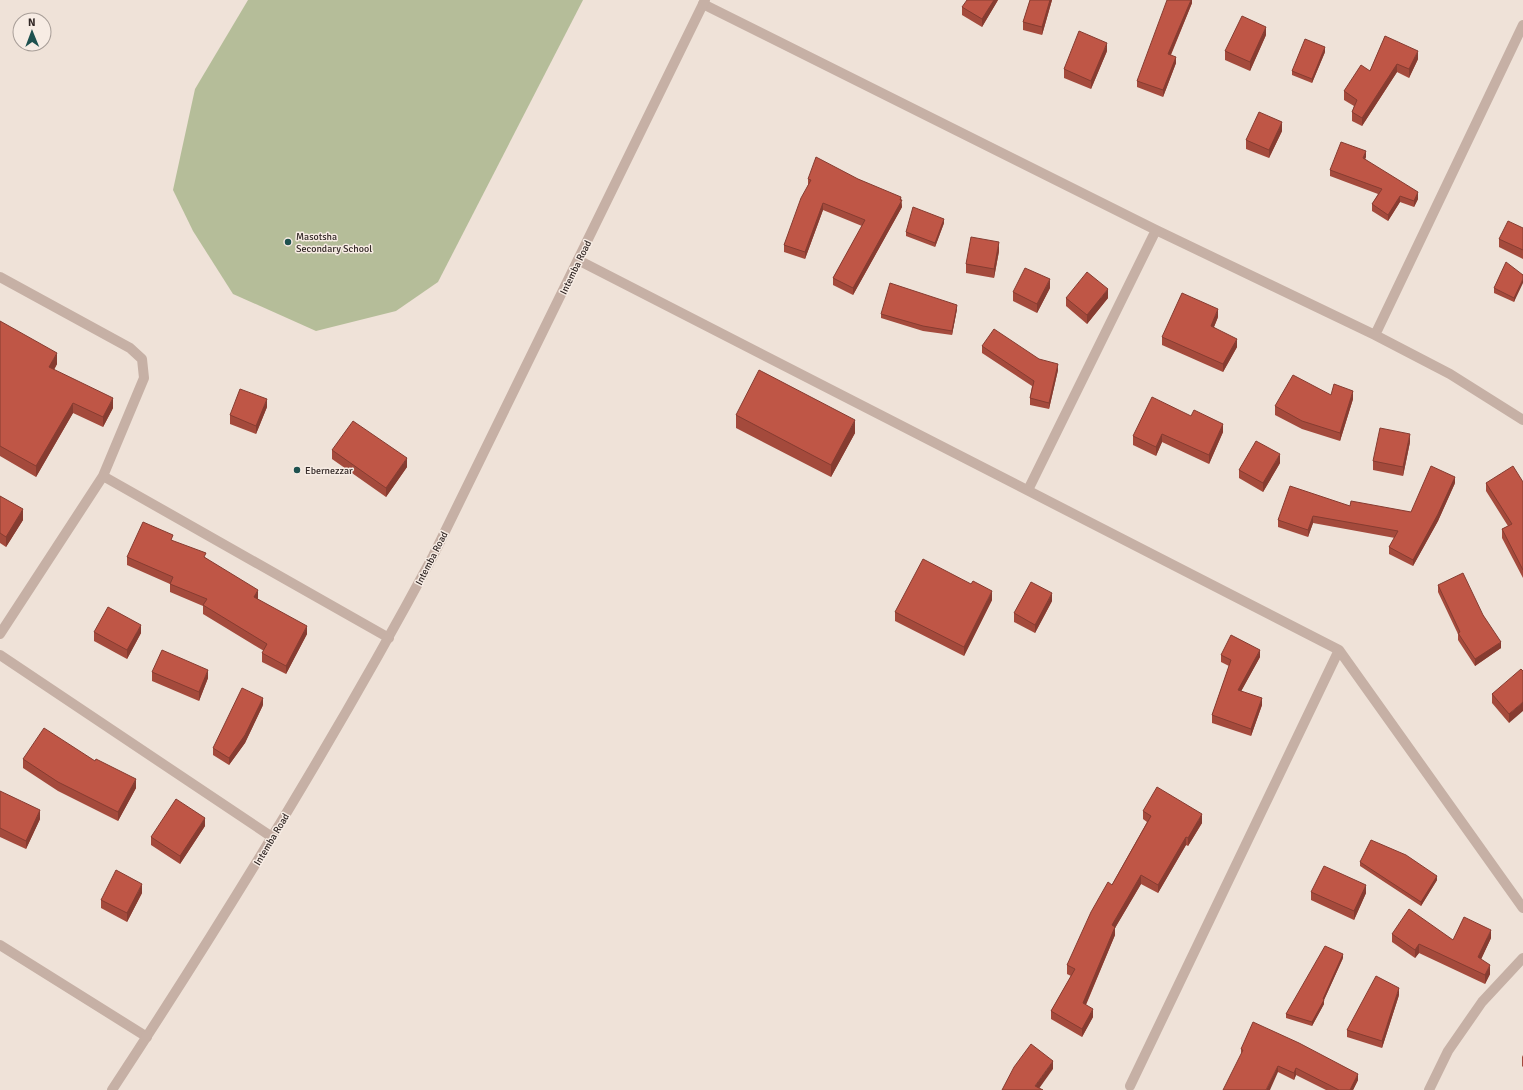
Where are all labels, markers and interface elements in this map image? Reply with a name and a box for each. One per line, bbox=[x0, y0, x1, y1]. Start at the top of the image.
north arrow bbox=[12, 12, 52, 52]
text: N bbox=[28, 16, 36, 29]
place label: Masotsha Secondary School bbox=[296, 231, 372, 255]
marker: Masotsha Secondary School bbox=[283, 237, 293, 247]
street label: Intemba Road bbox=[558, 238, 594, 296]
marker: Ebernezzar bbox=[292, 465, 302, 475]
place label: Ebernezzar bbox=[305, 465, 353, 477]
street label: Intemba Road bbox=[413, 530, 451, 587]
street label: Intemba Road bbox=[252, 811, 292, 868]

